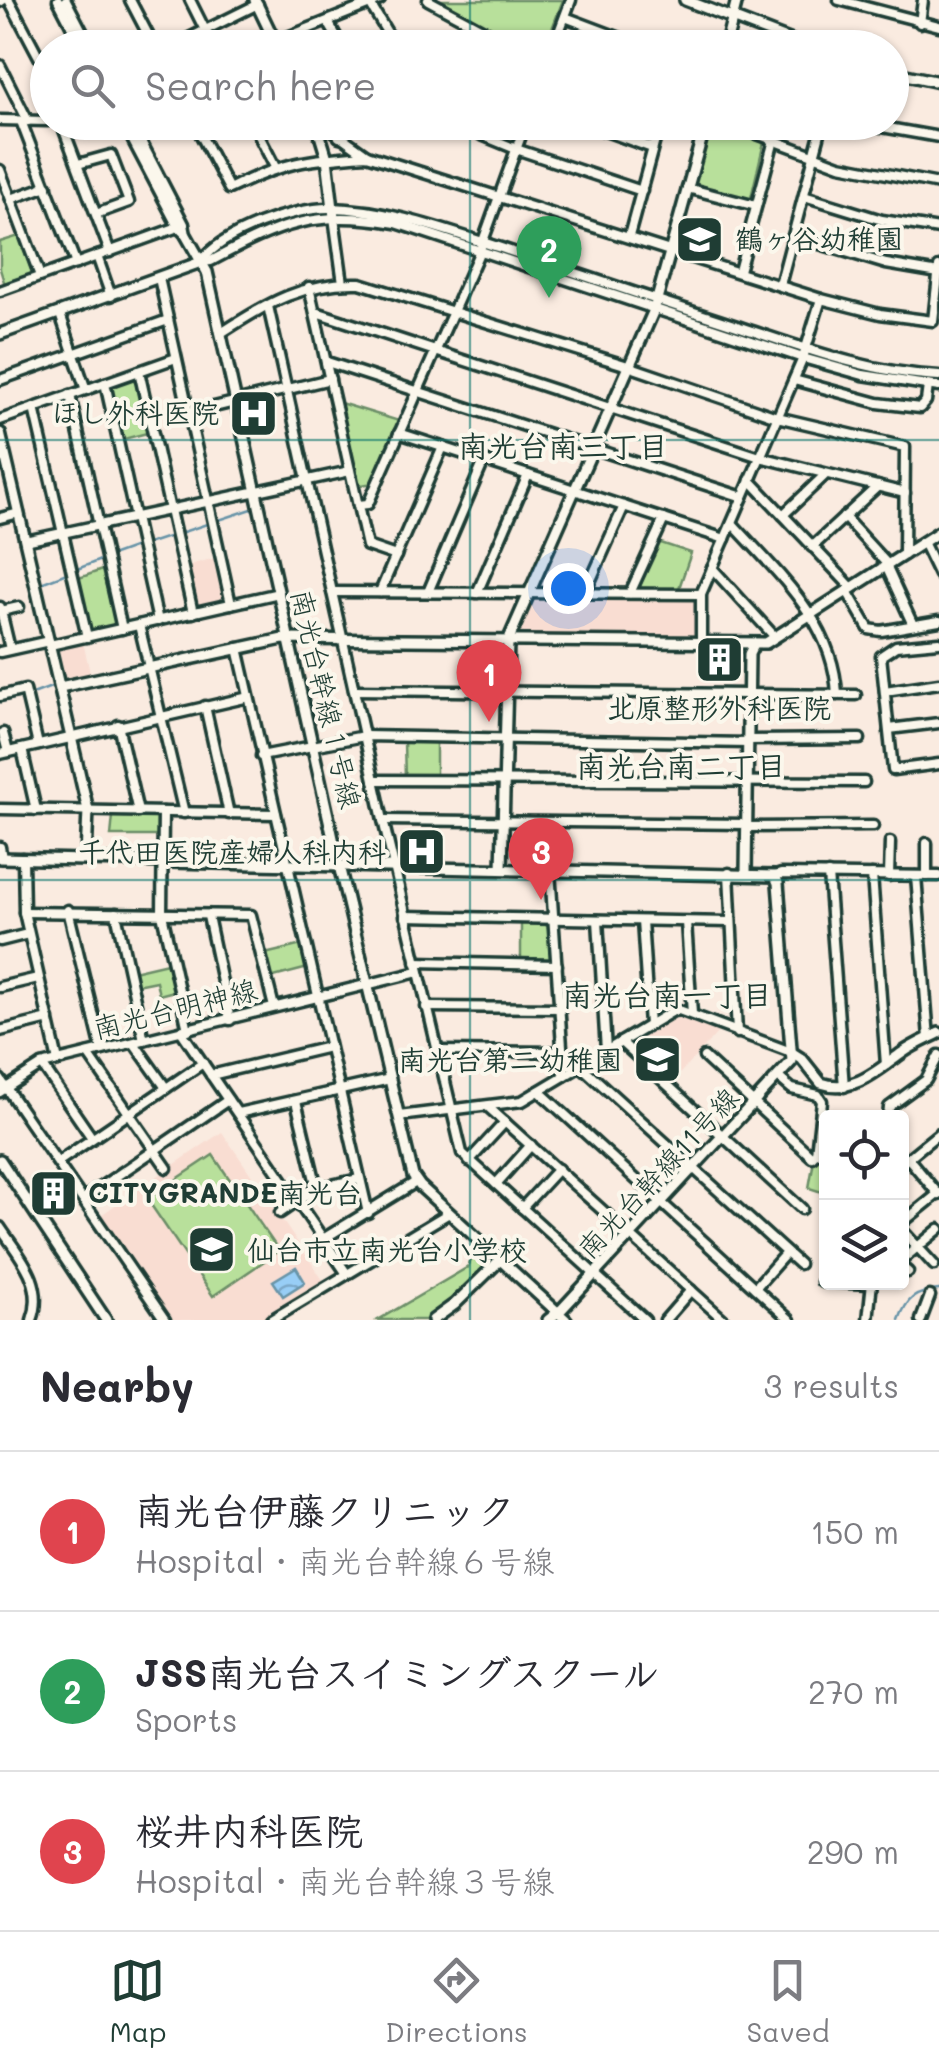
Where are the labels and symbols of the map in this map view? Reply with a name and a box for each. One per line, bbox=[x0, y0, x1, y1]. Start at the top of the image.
school or university icon: 鶴ヶ谷幼稚園 bbox=[674, 213, 726, 265]
pin: 2 bbox=[516, 216, 582, 298]
place label: 鶴ヶ谷幼稚園 bbox=[735, 220, 903, 256]
hospital icon: ほし外科医院 bbox=[228, 387, 280, 439]
place label: ほし外科医院 bbox=[51, 394, 219, 430]
district label: 南光台南三丁目 bbox=[458, 425, 668, 465]
your location bbox=[543, 563, 594, 614]
street label: 南光台幹線１号線 bbox=[284, 586, 370, 812]
building icon: 北原整形外科医院 bbox=[693, 634, 745, 686]
pin: 1 bbox=[456, 640, 522, 722]
place label: 北原整形外科医院 bbox=[607, 689, 831, 725]
district label: 南光台南二丁目 bbox=[576, 745, 786, 785]
pin: 3 bbox=[508, 818, 574, 900]
hospital icon: 千代田医院産婦人科内科 bbox=[395, 826, 447, 878]
place label: 千代田医院産婦人科内科 bbox=[78, 833, 386, 869]
street label: 南光台明神線 bbox=[89, 970, 261, 1046]
district label: 南光台南一丁目 bbox=[562, 974, 772, 1014]
school or university icon: 南光台第二幼稚園 bbox=[631, 1034, 683, 1086]
place label: 南光台第二幼稚園 bbox=[398, 1041, 622, 1077]
street label: 南光台幹線11号線 bbox=[569, 1079, 746, 1265]
building icon: CITYGRANDE南光台 bbox=[27, 1167, 79, 1219]
place label: CITYGRANDE南光台 bbox=[88, 1174, 362, 1210]
school or university icon: 仙台市立南光台小学校 bbox=[186, 1224, 238, 1276]
place label: 仙台市立南光台小学校 bbox=[247, 1231, 527, 1267]

